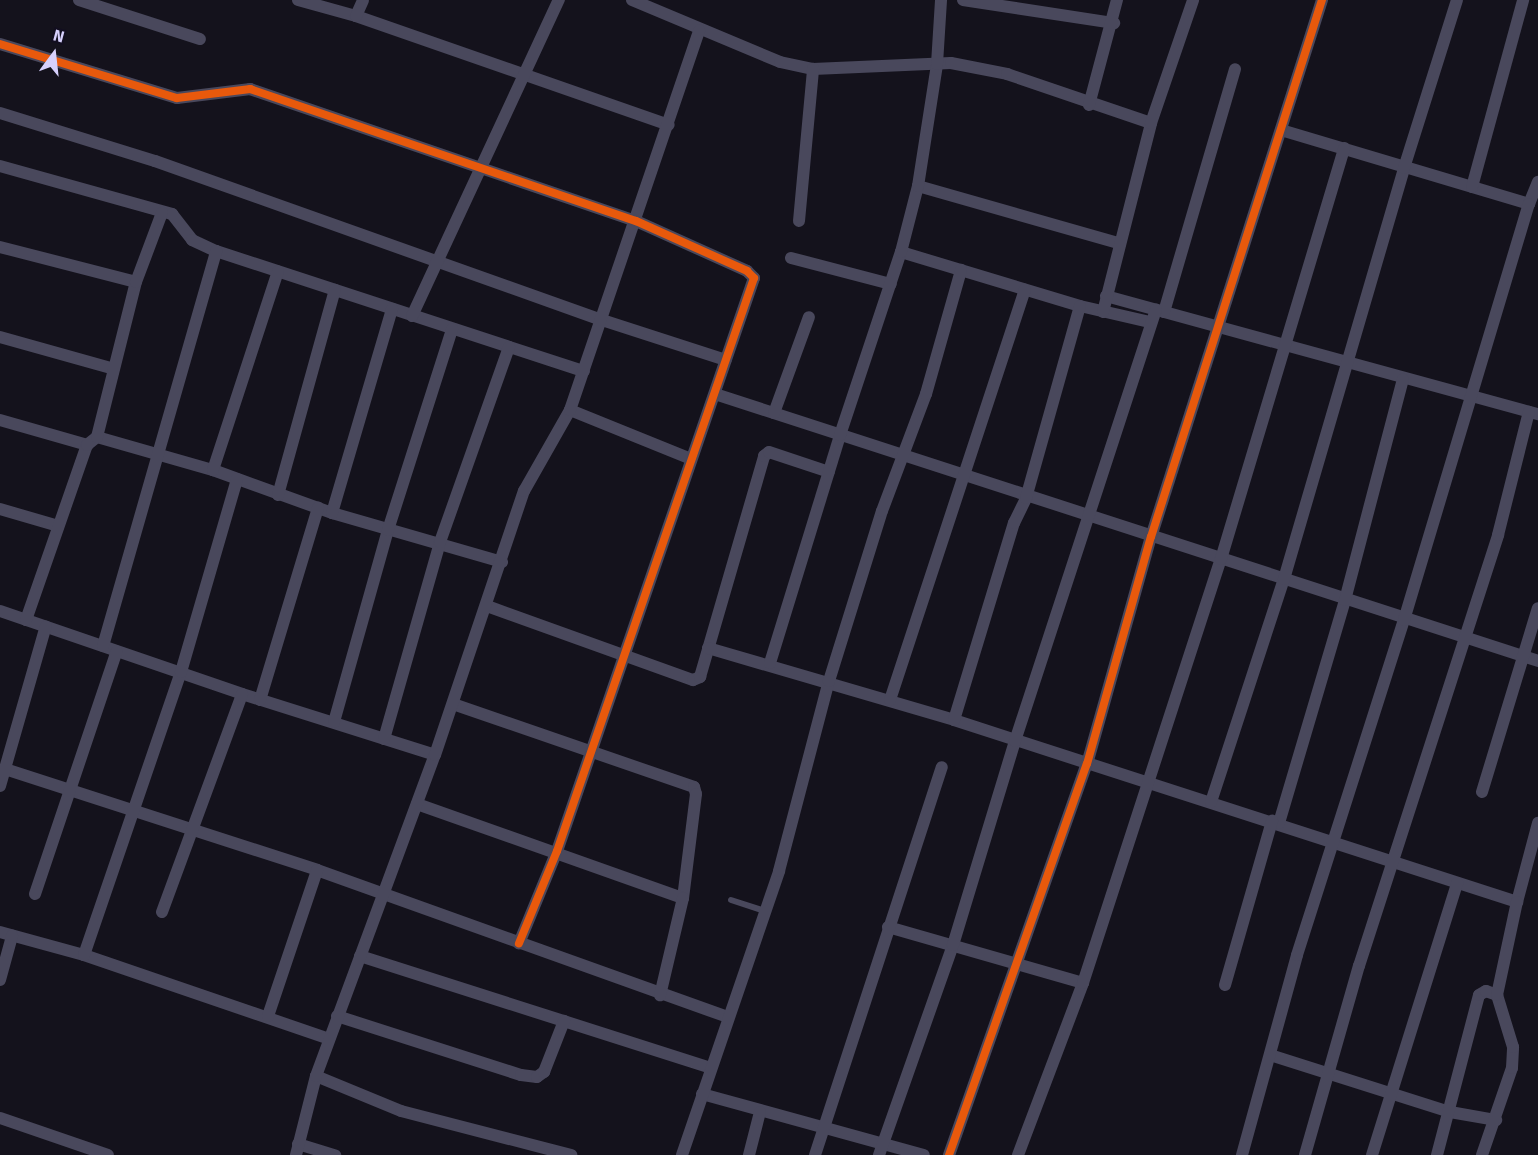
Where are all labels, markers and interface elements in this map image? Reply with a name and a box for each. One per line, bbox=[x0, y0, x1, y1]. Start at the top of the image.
north arrow bbox=[24, 24, 84, 84]
text: N bbox=[51, 26, 66, 47]

